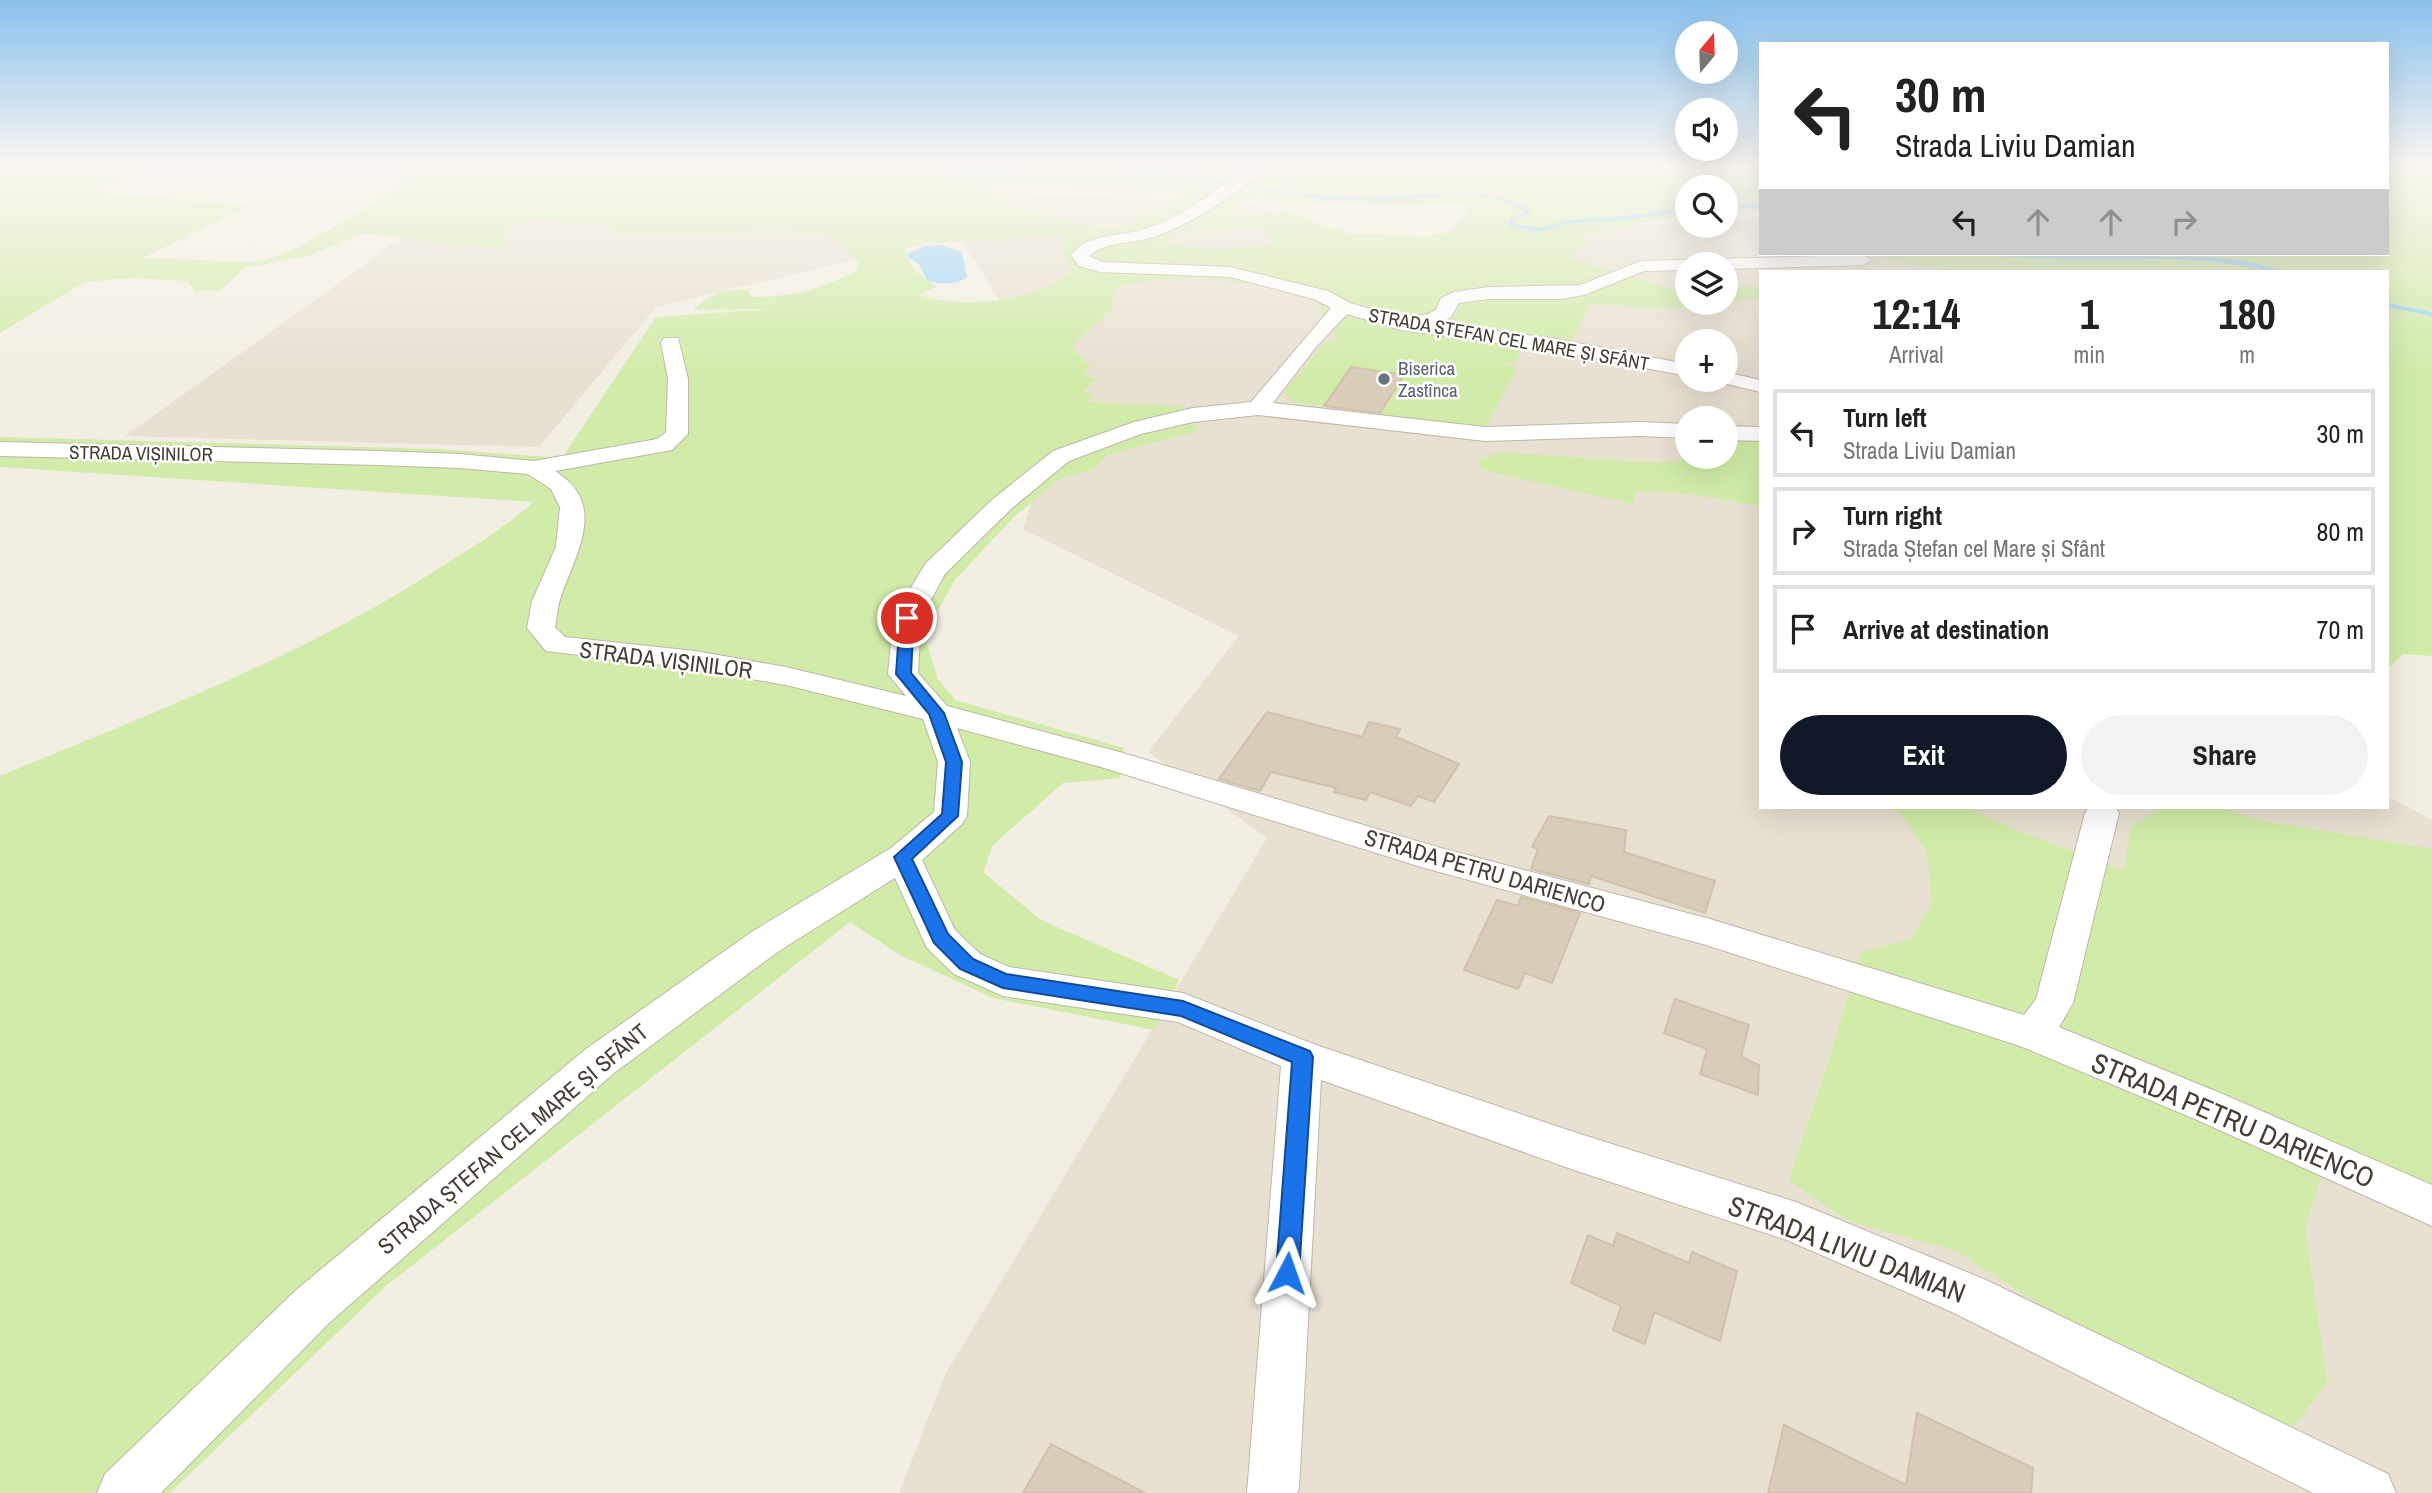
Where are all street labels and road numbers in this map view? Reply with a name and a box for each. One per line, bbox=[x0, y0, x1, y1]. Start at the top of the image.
street label: STRADA ȘTEFAN CEL MARE ȘI SFÂNT bbox=[1367, 302, 1652, 377]
street label: STRADA VIȘINILOR bbox=[69, 439, 213, 467]
street label: STRADA VIȘINILOR bbox=[578, 634, 755, 686]
street label: STRADA PETRU DARIENCO bbox=[1361, 821, 1609, 920]
street label: STRADA ȘTEFAN CEL MARE ȘI SFÂNT bbox=[371, 1016, 655, 1261]
street label: STRADA PETRU DARIENCO bbox=[2086, 1043, 2380, 1197]
street label: STRADA LIVIU DAMIAN bbox=[1723, 1186, 1971, 1312]

